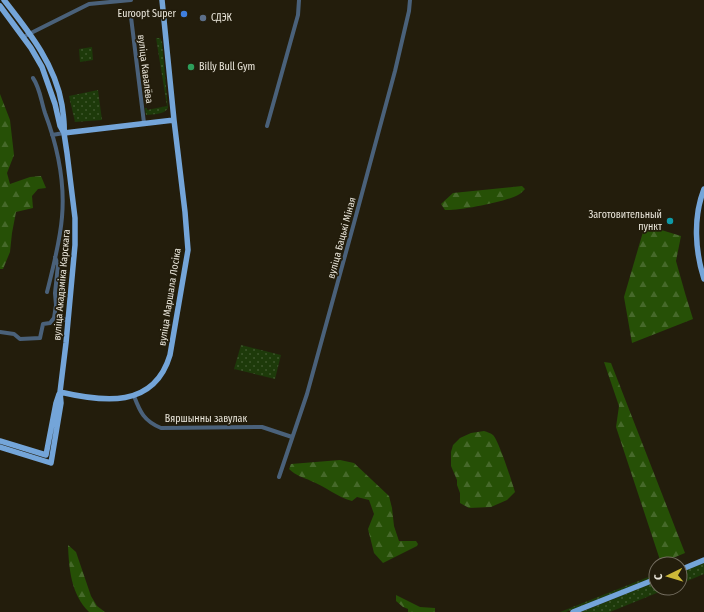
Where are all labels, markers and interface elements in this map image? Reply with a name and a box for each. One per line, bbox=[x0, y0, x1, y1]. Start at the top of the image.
place label: Euroopt Super bbox=[118, 8, 176, 20]
marker: Euroopt Super bbox=[179, 9, 189, 19]
place label: СДЭК bbox=[211, 12, 232, 24]
marker: СДЭК bbox=[198, 13, 208, 23]
street label: вуліца Кавалёва bbox=[135, 34, 156, 104]
place label: Billy Bull Gym bbox=[199, 61, 255, 73]
marker: Billy Bull Gym bbox=[186, 62, 196, 72]
street label: вуліца Бацькі Міная bbox=[324, 196, 359, 280]
place label: Заготовительный пункт bbox=[588, 209, 663, 233]
marker: Заготовительный пункт bbox=[665, 216, 675, 226]
street label: вуліца Акадэміка Карскага bbox=[50, 229, 73, 341]
street label: вуліца Маршала Лосіка bbox=[155, 247, 184, 347]
street label: Вяршынны завулак bbox=[165, 413, 248, 425]
north arrow bbox=[648, 556, 688, 596]
text: С bbox=[652, 573, 665, 580]

